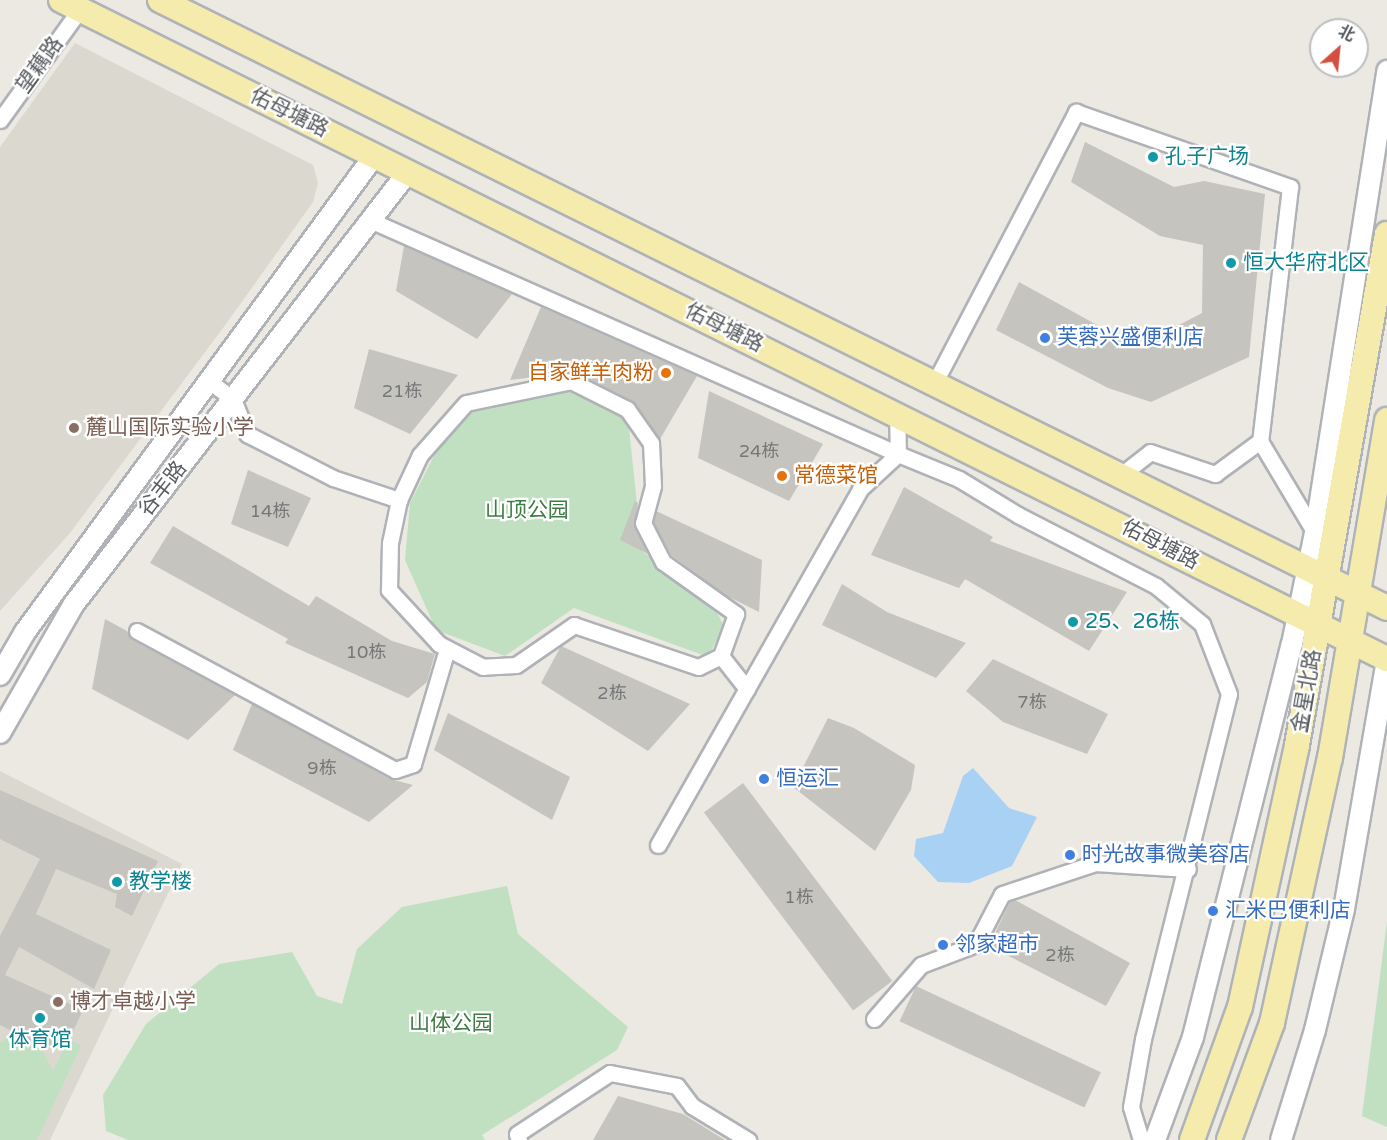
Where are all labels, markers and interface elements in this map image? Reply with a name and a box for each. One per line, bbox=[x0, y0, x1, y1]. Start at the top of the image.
north arrow bbox=[1309, 18, 1369, 78]
text: 北 bbox=[1335, 21, 1358, 46]
street label: 望藕路 bbox=[11, 32, 69, 98]
street label: 佑母塘路 bbox=[246, 83, 332, 143]
place label: 孔子广场 bbox=[1165, 144, 1249, 170]
marker: 孔子广场 bbox=[1146, 150, 1160, 164]
place label: 恒大华府北区 bbox=[1243, 250, 1369, 276]
marker: 恒大华府北区 bbox=[1224, 256, 1238, 270]
street label: 佑母塘路 bbox=[681, 298, 767, 358]
place label: 芙蓉兴盛便利店 bbox=[1057, 325, 1204, 351]
marker: 芙蓉兴盛便利店 bbox=[1038, 331, 1052, 345]
place label: 自家鲜羊肉粉 bbox=[528, 360, 654, 386]
marker: 自家鲜羊肉粉 bbox=[659, 366, 673, 380]
house number: 21栋 bbox=[382, 380, 422, 402]
place label: 麓山国际实验小学 bbox=[86, 415, 254, 441]
marker: 麓山国际实验小学 bbox=[67, 421, 81, 435]
house number: 24栋 bbox=[739, 440, 779, 462]
street label: 谷丰路 bbox=[134, 456, 192, 522]
place label: 常德菜馆 bbox=[794, 463, 878, 489]
marker: 常德菜馆 bbox=[775, 469, 789, 483]
park label: 山顶公园 bbox=[485, 498, 569, 524]
house number: 14栋 bbox=[250, 500, 290, 522]
street label: 佑母塘路 bbox=[1117, 515, 1203, 575]
place label: 25、26栋 bbox=[1085, 609, 1180, 635]
marker: 25、26栋 bbox=[1066, 615, 1080, 629]
house number: 10栋 bbox=[346, 641, 386, 663]
street label: 金星北路 bbox=[1287, 647, 1327, 735]
house number: 2栋 bbox=[597, 682, 627, 704]
house number: 7栋 bbox=[1017, 691, 1047, 713]
house number: 9栋 bbox=[307, 757, 337, 779]
place label: 恒运汇 bbox=[776, 766, 839, 792]
marker: 恒运汇 bbox=[757, 772, 771, 786]
place label: 时光故事微美容店 bbox=[1082, 842, 1250, 868]
marker: 时光故事微美容店 bbox=[1063, 848, 1077, 862]
place label: 教学楼 bbox=[129, 869, 192, 895]
marker: 教学楼 bbox=[110, 875, 124, 889]
house number: 1栋 bbox=[784, 886, 814, 908]
place label: 汇米巴便利店 bbox=[1225, 898, 1351, 924]
marker: 汇米巴便利店 bbox=[1206, 904, 1220, 918]
place label: 邻家超市 bbox=[955, 932, 1039, 958]
marker: 邻家超市 bbox=[936, 938, 950, 952]
house number: 2栋 bbox=[1045, 944, 1075, 966]
place label: 博才卓越小学 bbox=[70, 989, 196, 1015]
marker: 博才卓越小学 bbox=[51, 995, 65, 1009]
marker: 体育馆 bbox=[33, 1011, 47, 1025]
park label: 山体公园 bbox=[409, 1011, 493, 1037]
place label: 体育馆 bbox=[9, 1027, 71, 1053]

